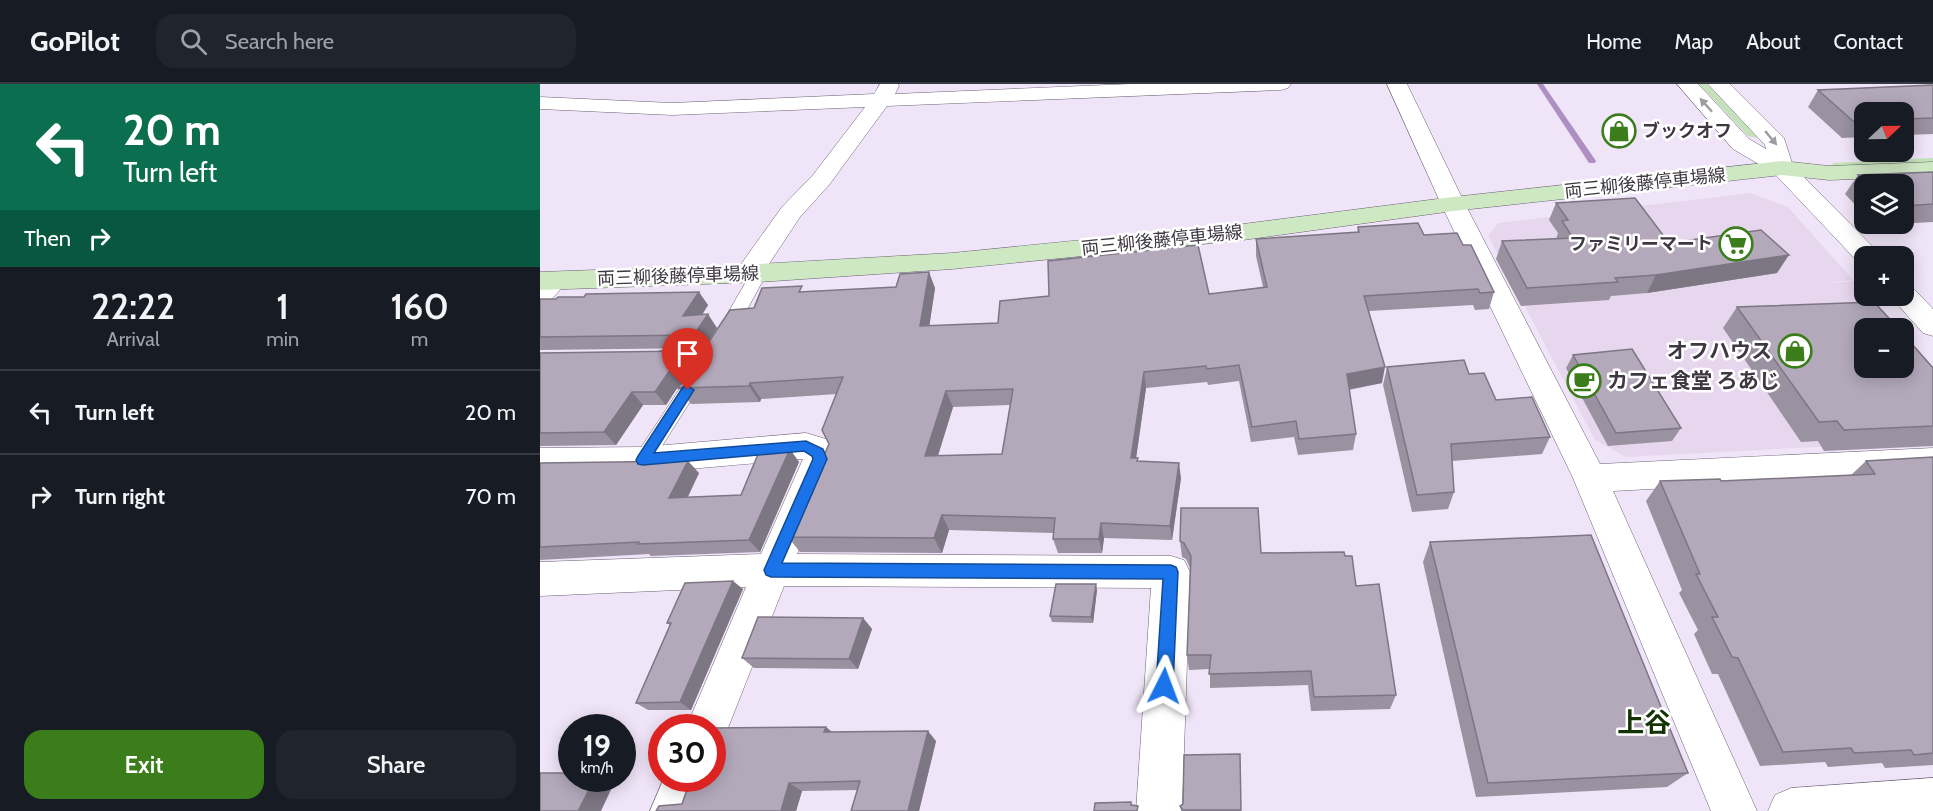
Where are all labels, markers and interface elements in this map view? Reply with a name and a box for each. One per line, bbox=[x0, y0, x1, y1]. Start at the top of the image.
search box bbox=[156, 14, 576, 68]
text: GoPilot bbox=[30, 24, 120, 58]
icon: search bbox=[177, 25, 210, 58]
text: Search here bbox=[225, 28, 334, 55]
text: Home bbox=[1586, 29, 1642, 54]
text: Map bbox=[1675, 29, 1713, 54]
text: About bbox=[1746, 29, 1800, 54]
text: Contact bbox=[1833, 29, 1903, 54]
one-way arrow bbox=[1700, 98, 1713, 113]
north arrow bbox=[1854, 102, 1914, 162]
map controls bbox=[1854, 102, 1914, 378]
text: 20 m bbox=[123, 104, 221, 156]
icon: left bbox=[24, 108, 102, 186]
shop icon: ブックオフ bbox=[1601, 113, 1637, 149]
place label: ブックオフ bbox=[1642, 120, 1732, 142]
one-way arrow bbox=[1764, 130, 1777, 146]
text: Turn left bbox=[123, 156, 217, 189]
street label: 両三柳後藤停車場線 bbox=[1563, 164, 1727, 202]
button: layers bbox=[1854, 174, 1914, 234]
street label: 両三柳後藤停車場線 bbox=[1080, 221, 1244, 259]
icon: right bbox=[83, 222, 116, 255]
text: Then bbox=[24, 225, 71, 252]
supermarket icon: ファミリーマート bbox=[1718, 226, 1754, 262]
place label: ファミリーマート bbox=[1569, 233, 1713, 255]
button: + bbox=[1854, 246, 1914, 306]
street label: 両三柳後藤停車場線 bbox=[597, 262, 759, 290]
text: 22:22 bbox=[91, 284, 175, 328]
text: 1 bbox=[276, 284, 289, 328]
text: 160 bbox=[390, 284, 449, 328]
button: − bbox=[1854, 318, 1914, 378]
text: Arrival bbox=[106, 327, 160, 351]
text: min bbox=[266, 327, 299, 351]
text: m bbox=[411, 327, 428, 351]
pin bbox=[662, 328, 713, 390]
shop icon: オフハウス bbox=[1777, 333, 1813, 369]
icon: arrive bbox=[671, 337, 704, 370]
place label: オフハウス bbox=[1667, 338, 1772, 363]
cafe icon: カフェ食堂 ろあじ bbox=[1566, 363, 1602, 399]
place label: カフェ食堂 ろあじ bbox=[1607, 368, 1780, 393]
icon: left bbox=[24, 396, 57, 429]
text: Turn left bbox=[75, 399, 154, 426]
text: 20 m bbox=[465, 399, 516, 426]
icon: right bbox=[24, 480, 57, 513]
text: Turn right bbox=[75, 483, 165, 510]
text: 70 m bbox=[466, 483, 516, 510]
position arrow bbox=[1132, 654, 1196, 718]
district label: 上谷 bbox=[1617, 706, 1671, 739]
speed limit sign: 30 bbox=[648, 714, 726, 792]
text: 19 bbox=[583, 727, 611, 764]
button: Exit bbox=[24, 730, 264, 799]
button: Share bbox=[276, 730, 516, 799]
text: km/h bbox=[581, 759, 613, 777]

